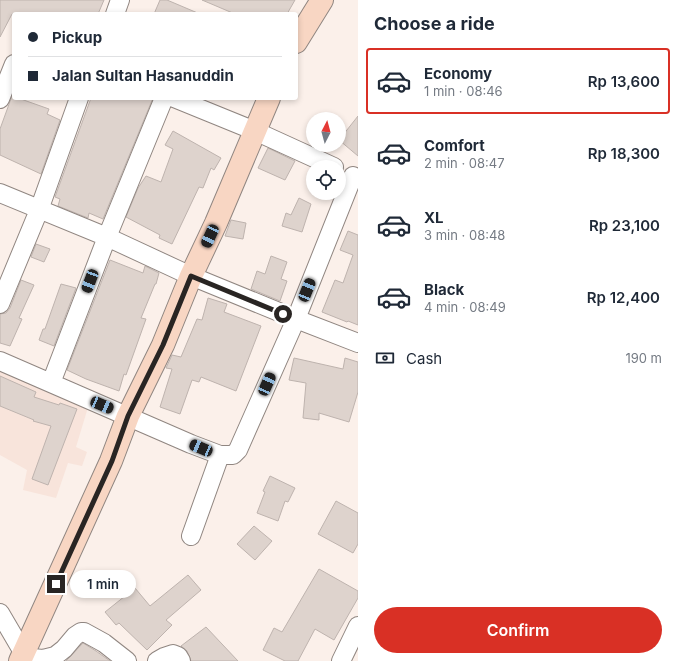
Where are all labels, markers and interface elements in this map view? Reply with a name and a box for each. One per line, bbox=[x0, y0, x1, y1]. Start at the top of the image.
text: Choose a ride bbox=[374, 13, 495, 34]
text: Pickup bbox=[52, 28, 102, 47]
icon: car bbox=[376, 63, 412, 99]
text: Economy bbox=[424, 64, 492, 83]
text: Jalan Sultan Hasanuddin bbox=[52, 66, 234, 85]
text: Rp 13,600 bbox=[588, 72, 660, 91]
text: 1 min · 08:46 bbox=[424, 83, 503, 99]
north arrow bbox=[306, 112, 346, 152]
map controls bbox=[306, 112, 346, 200]
icon: car bbox=[376, 135, 412, 171]
text: Comfort bbox=[424, 136, 485, 155]
text: Rp 18,300 bbox=[588, 144, 660, 163]
text: 2 min · 08:47 bbox=[424, 155, 505, 171]
button: locate bbox=[306, 160, 346, 200]
icon: car bbox=[376, 207, 412, 243]
text: XL bbox=[424, 208, 444, 227]
text: Rp 23,100 bbox=[589, 216, 660, 235]
car bbox=[199, 223, 221, 249]
text: 3 min · 08:48 bbox=[424, 227, 505, 243]
car bbox=[80, 268, 100, 294]
car bbox=[297, 277, 317, 303]
icon: car bbox=[376, 279, 412, 315]
text: Black bbox=[424, 280, 464, 299]
text: Rp 12,400 bbox=[587, 288, 660, 307]
text: 4 min · 08:49 bbox=[424, 299, 506, 315]
route start bbox=[274, 305, 292, 323]
icon: cash bbox=[374, 347, 396, 369]
text: Cash bbox=[406, 349, 442, 368]
text: 190 m bbox=[625, 350, 662, 366]
car bbox=[257, 371, 277, 397]
car bbox=[89, 395, 115, 415]
car bbox=[188, 438, 214, 458]
callout: 1 min bbox=[70, 570, 136, 598]
route end bbox=[47, 575, 65, 593]
text: 1 min bbox=[87, 576, 119, 592]
button: Confirm bbox=[374, 607, 662, 653]

